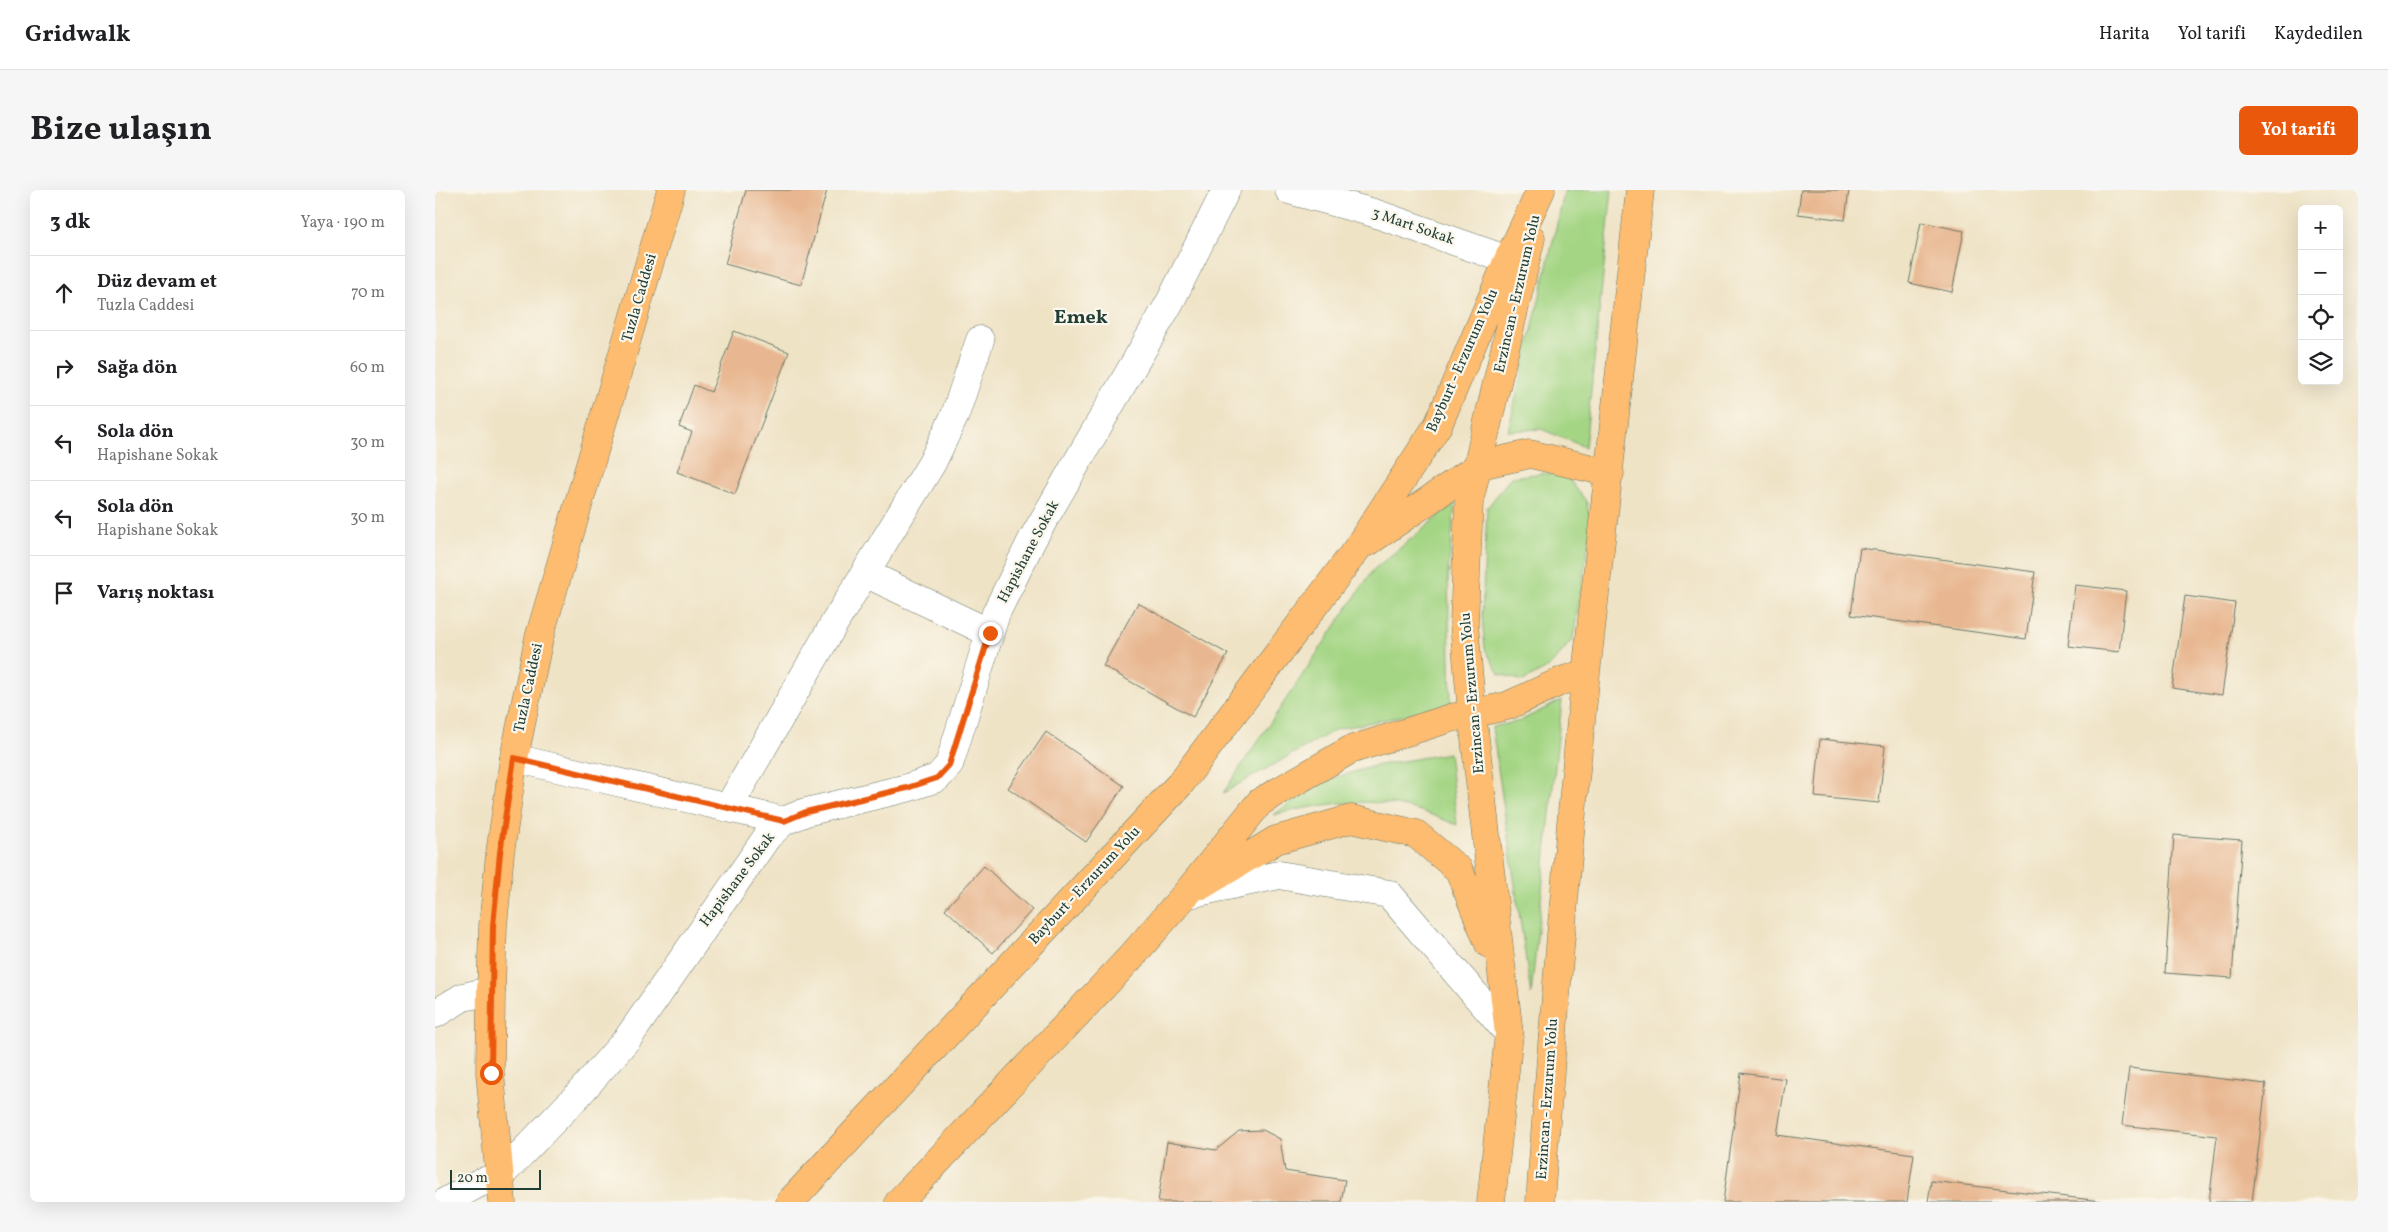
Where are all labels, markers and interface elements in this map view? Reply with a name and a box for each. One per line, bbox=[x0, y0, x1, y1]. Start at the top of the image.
text: Gridwalk bbox=[25, 18, 131, 52]
text: Harita bbox=[2099, 22, 2150, 47]
text: Yol tarifi bbox=[2178, 22, 2246, 47]
text: Kaydedilen bbox=[2274, 22, 2363, 47]
text: Bize ulaşın bbox=[30, 106, 212, 154]
button: Yol tarifi bbox=[2239, 106, 2358, 155]
street label: 3 Mart Sokak bbox=[1369, 203, 1457, 251]
map controls bbox=[2298, 205, 2343, 385]
button: + bbox=[2298, 205, 2343, 250]
text: 3 dk bbox=[50, 208, 90, 237]
text: Yaya · 190 m bbox=[301, 212, 385, 234]
street label: Erzincan - Erzurum Yolu bbox=[1490, 213, 1546, 375]
button: − bbox=[2298, 250, 2343, 295]
street label: Tuzla Caddesi bbox=[617, 251, 663, 345]
text: Düz devam et bbox=[97, 269, 217, 295]
icon: ahead bbox=[50, 279, 78, 307]
text: 70 m bbox=[351, 282, 385, 304]
street label: Bayburt - Erzurum Yolu bbox=[1422, 286, 1504, 436]
text: Tuzla Caddesi bbox=[97, 295, 194, 317]
button: locate bbox=[2298, 295, 2343, 340]
district label: Emek bbox=[1054, 304, 1108, 332]
button: layers bbox=[2298, 340, 2343, 385]
icon: right bbox=[50, 354, 78, 382]
text: Sağa dön bbox=[97, 355, 177, 381]
text: 60 m bbox=[350, 357, 385, 379]
text: Sola dön bbox=[97, 419, 174, 445]
icon: left bbox=[50, 429, 78, 457]
text: 30 m bbox=[350, 432, 385, 454]
text: Hapishane Sokak bbox=[97, 445, 218, 467]
text: Sola dön bbox=[97, 494, 174, 520]
street label: Hapishane Sokak bbox=[993, 497, 1065, 607]
icon: left bbox=[50, 504, 78, 532]
text: 30 m bbox=[350, 507, 385, 529]
text: Hapishane Sokak bbox=[97, 520, 218, 542]
icon: arrive bbox=[50, 579, 78, 607]
text: Varış noktası bbox=[97, 580, 214, 606]
street label: Erzincan - Erzurum Yolu bbox=[1455, 611, 1491, 775]
route end bbox=[979, 622, 1002, 645]
street label: Tuzla Caddesi bbox=[509, 641, 549, 735]
street label: Bayburt - Erzurum Yolu bbox=[1024, 822, 1146, 950]
street label: Hapishane Sokak bbox=[695, 828, 781, 932]
street label: Erzincan - Erzurum Yolu bbox=[1532, 1018, 1564, 1180]
route start bbox=[480, 1062, 503, 1085]
scale bar bbox=[450, 1167, 541, 1190]
text: 20 m bbox=[457, 1169, 488, 1188]

